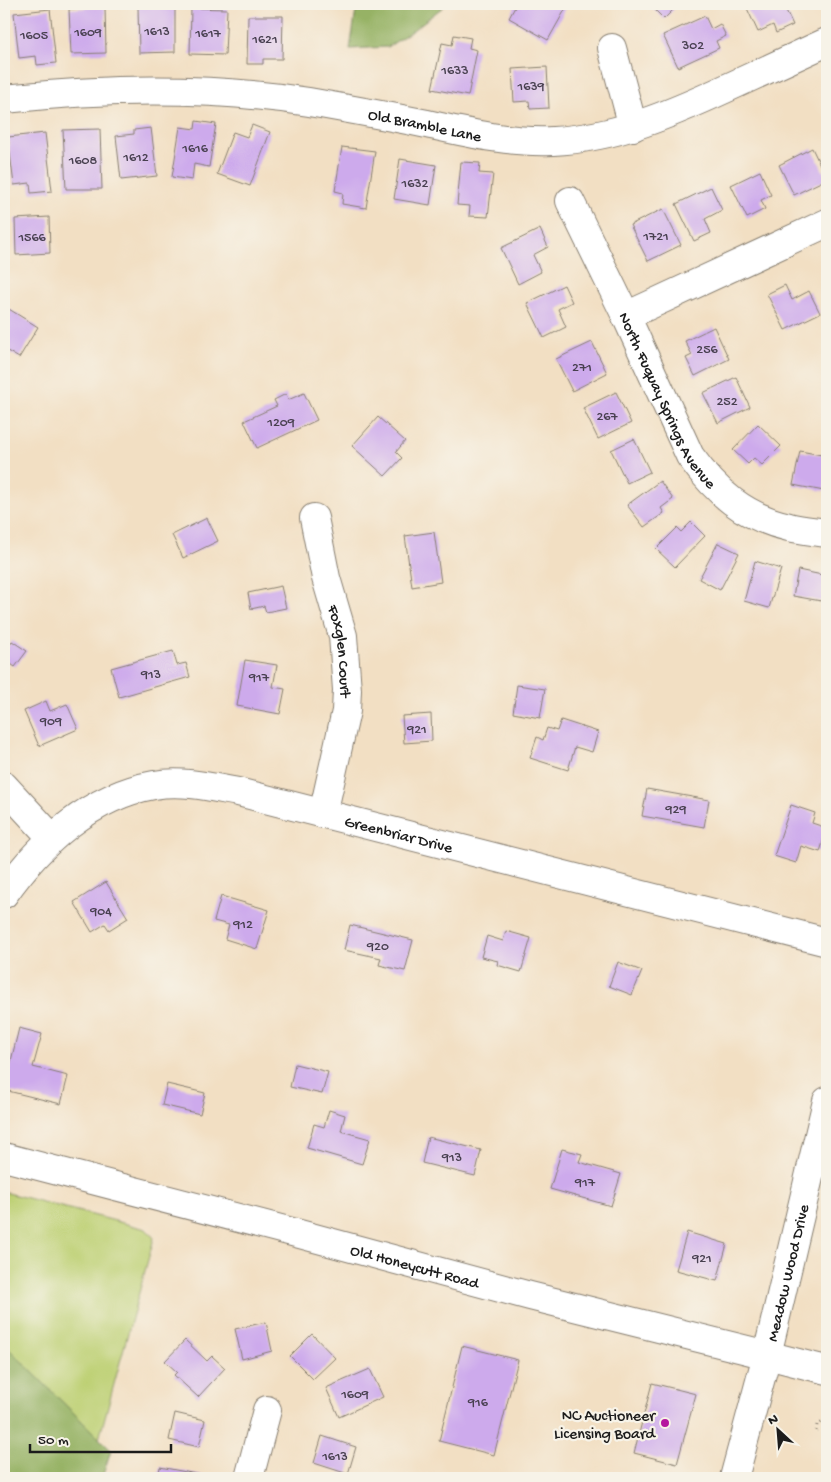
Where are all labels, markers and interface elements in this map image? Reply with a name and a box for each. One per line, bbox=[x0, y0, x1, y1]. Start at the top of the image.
house number: 1613 bbox=[143, 24, 170, 41]
house number: 1609 bbox=[73, 25, 102, 42]
house number: 1617 bbox=[194, 26, 222, 43]
house number: 1605 bbox=[19, 28, 48, 45]
house number: 1621 bbox=[251, 32, 278, 49]
house number: 302 bbox=[681, 38, 704, 55]
house number: 1633 bbox=[440, 63, 469, 80]
house number: 1639 bbox=[516, 79, 545, 96]
street label: Old Bramble Lane bbox=[366, 107, 483, 148]
house number: 1616 bbox=[181, 141, 209, 158]
house number: 1612 bbox=[122, 150, 149, 167]
house number: 1608 bbox=[68, 153, 98, 170]
house number: 1632 bbox=[401, 176, 429, 193]
house number: 1721 bbox=[642, 229, 669, 246]
house number: 1566 bbox=[17, 230, 47, 247]
street label: North Fuquay Springs Avenue bbox=[613, 310, 719, 495]
house number: 256 bbox=[696, 342, 719, 359]
house number: 271 bbox=[572, 360, 592, 377]
house number: 252 bbox=[716, 394, 738, 411]
house number: 267 bbox=[596, 409, 618, 426]
house number: 1209 bbox=[266, 415, 295, 432]
street label: Foxglen Court bbox=[321, 602, 353, 699]
house number: 913 bbox=[140, 667, 161, 684]
house number: 917 bbox=[248, 670, 270, 687]
house number: 909 bbox=[39, 714, 62, 731]
house number: 921 bbox=[406, 722, 427, 739]
house number: 929 bbox=[665, 802, 686, 819]
street label: Greenbriar Drive bbox=[342, 814, 455, 859]
house number: 904 bbox=[89, 904, 112, 921]
house number: 912 bbox=[232, 917, 253, 934]
house number: 920 bbox=[366, 939, 389, 956]
house number: 913 bbox=[441, 1150, 462, 1167]
house number: 917 bbox=[574, 1175, 596, 1192]
street label: Meadow Wood Drive bbox=[764, 1202, 815, 1344]
street label: Old Honeycutt Road bbox=[348, 1242, 482, 1295]
house number: 921 bbox=[691, 1251, 712, 1268]
house number: 1609 bbox=[340, 1387, 369, 1404]
house number: 916 bbox=[467, 1395, 489, 1412]
north arrow bbox=[754, 1404, 804, 1454]
place label: NC Auctioneer Licensing Board bbox=[554, 1408, 657, 1445]
text: N bbox=[766, 1411, 781, 1430]
marker: NC Auctioneer Licensing Board bbox=[659, 1417, 671, 1429]
scale bar bbox=[30, 1422, 171, 1454]
text: 50 m bbox=[38, 1432, 69, 1450]
house number: 1613 bbox=[321, 1449, 348, 1466]

